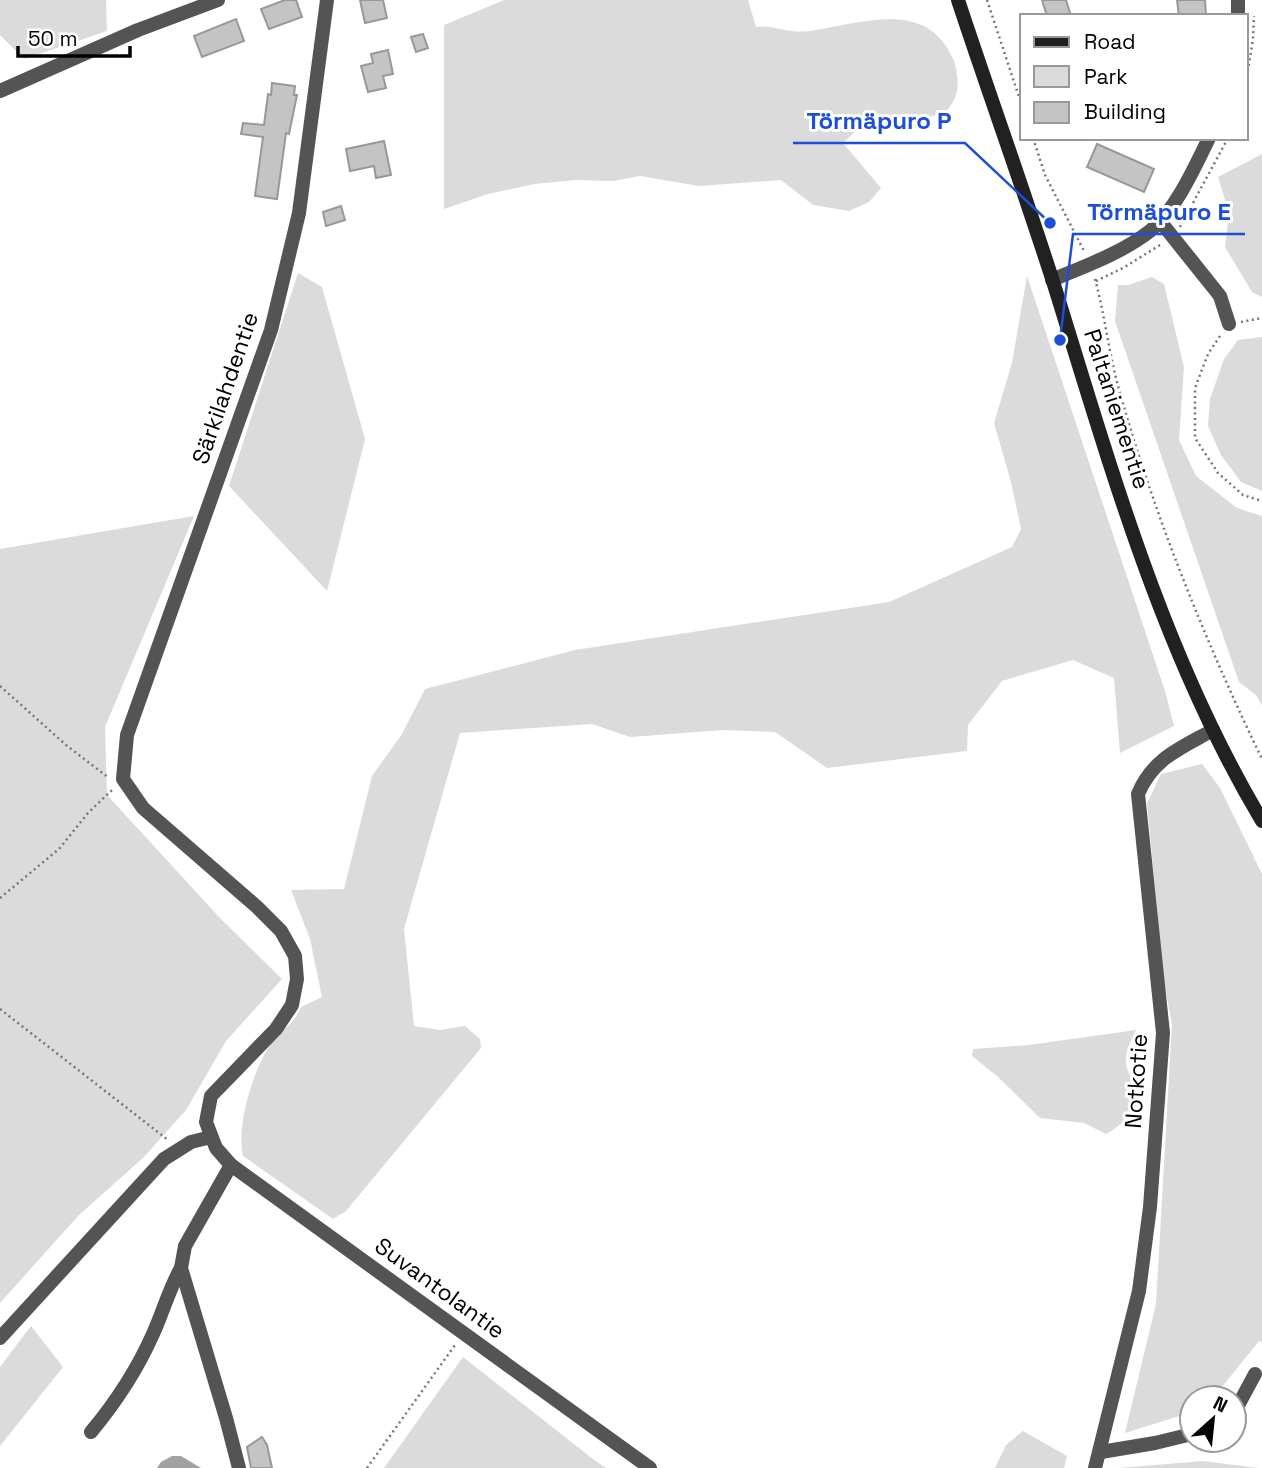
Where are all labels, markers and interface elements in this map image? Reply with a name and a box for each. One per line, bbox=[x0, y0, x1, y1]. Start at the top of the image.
scale bar bbox=[18, 14, 130, 58]
legend bbox=[1020, 14, 1248, 140]
text: 50 m bbox=[28, 25, 78, 52]
text: Road bbox=[1084, 28, 1136, 55]
text: Park bbox=[1084, 63, 1128, 90]
callout: Törmäpuro P bbox=[793, 98, 965, 143]
text: Building bbox=[1084, 98, 1166, 125]
text: Törmäpuro P bbox=[807, 105, 951, 136]
callout: Törmäpuro E bbox=[1073, 189, 1245, 234]
text: Törmäpuro E bbox=[1087, 196, 1231, 227]
street label: Särkilahdentie bbox=[185, 308, 265, 468]
street label: Paltaniementie bbox=[1077, 325, 1157, 493]
street label: Notkotie bbox=[1118, 1033, 1154, 1129]
street label: Suvantolantie bbox=[369, 1231, 511, 1345]
north arrow bbox=[1178, 1384, 1248, 1454]
text: N bbox=[1209, 1390, 1232, 1418]

